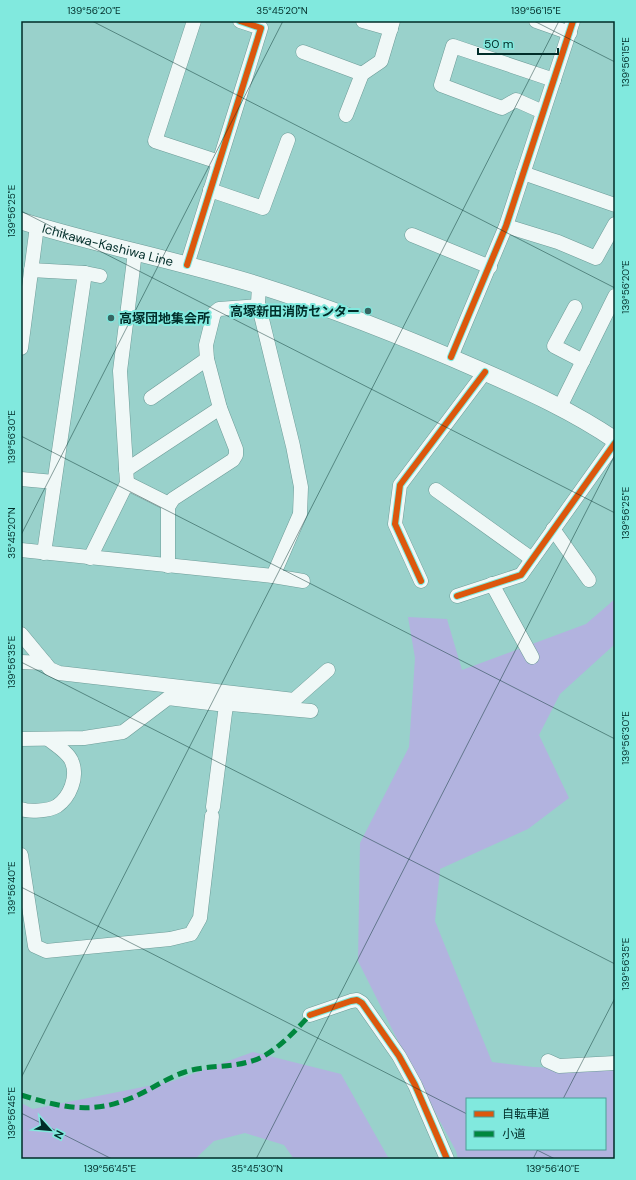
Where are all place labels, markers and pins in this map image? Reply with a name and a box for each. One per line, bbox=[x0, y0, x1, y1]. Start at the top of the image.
place label: 高塚新田消防センター bbox=[230, 303, 360, 320]
marker: 高塚新田消防センター bbox=[363, 306, 373, 316]
place label: 高塚団地集会所 bbox=[119, 310, 210, 327]
marker: 高塚団地集会所 bbox=[106, 313, 116, 323]

